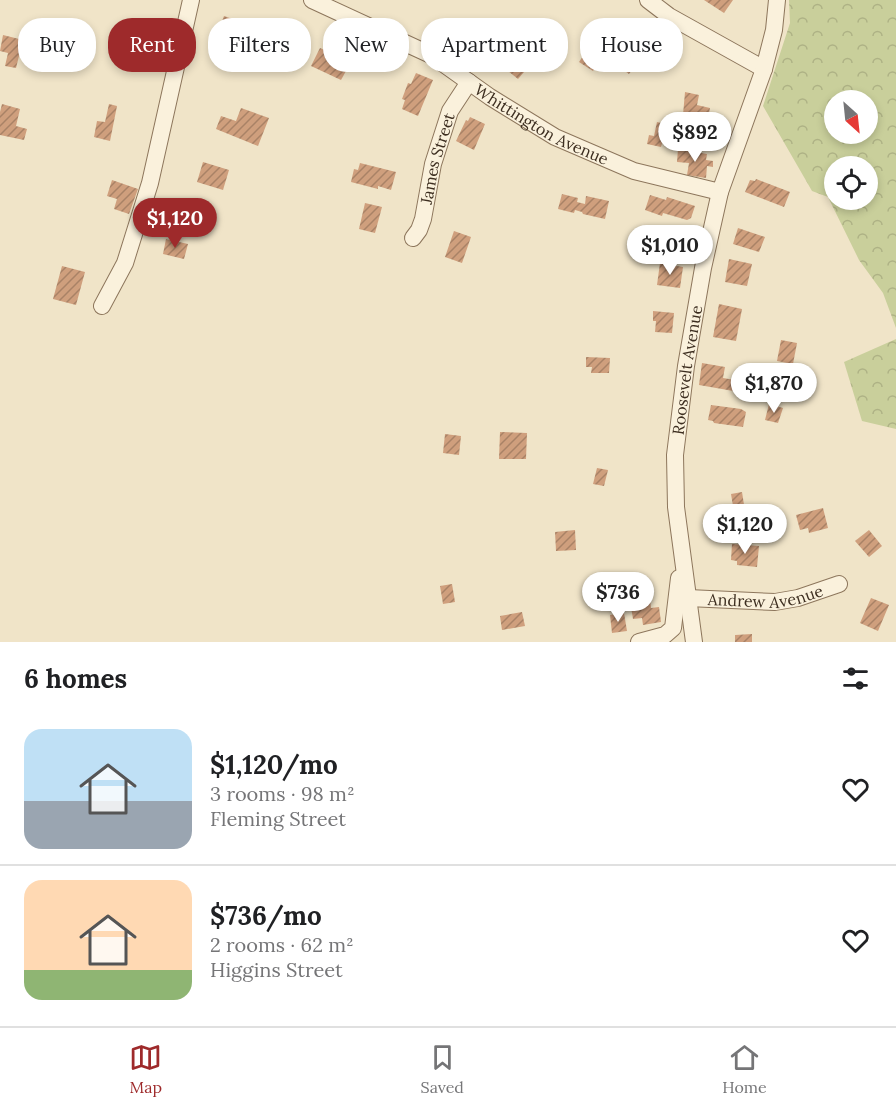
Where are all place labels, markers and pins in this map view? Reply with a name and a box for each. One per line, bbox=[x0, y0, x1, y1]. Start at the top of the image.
pin: $892 bbox=[659, 112, 731, 163]
pin: $1,120 bbox=[126, 198, 224, 249]
pin: $1,010 bbox=[621, 225, 719, 276]
pin: $1,870 bbox=[725, 363, 823, 414]
pin: $1,120 bbox=[696, 504, 794, 555]
pin: $736 bbox=[582, 572, 654, 623]

